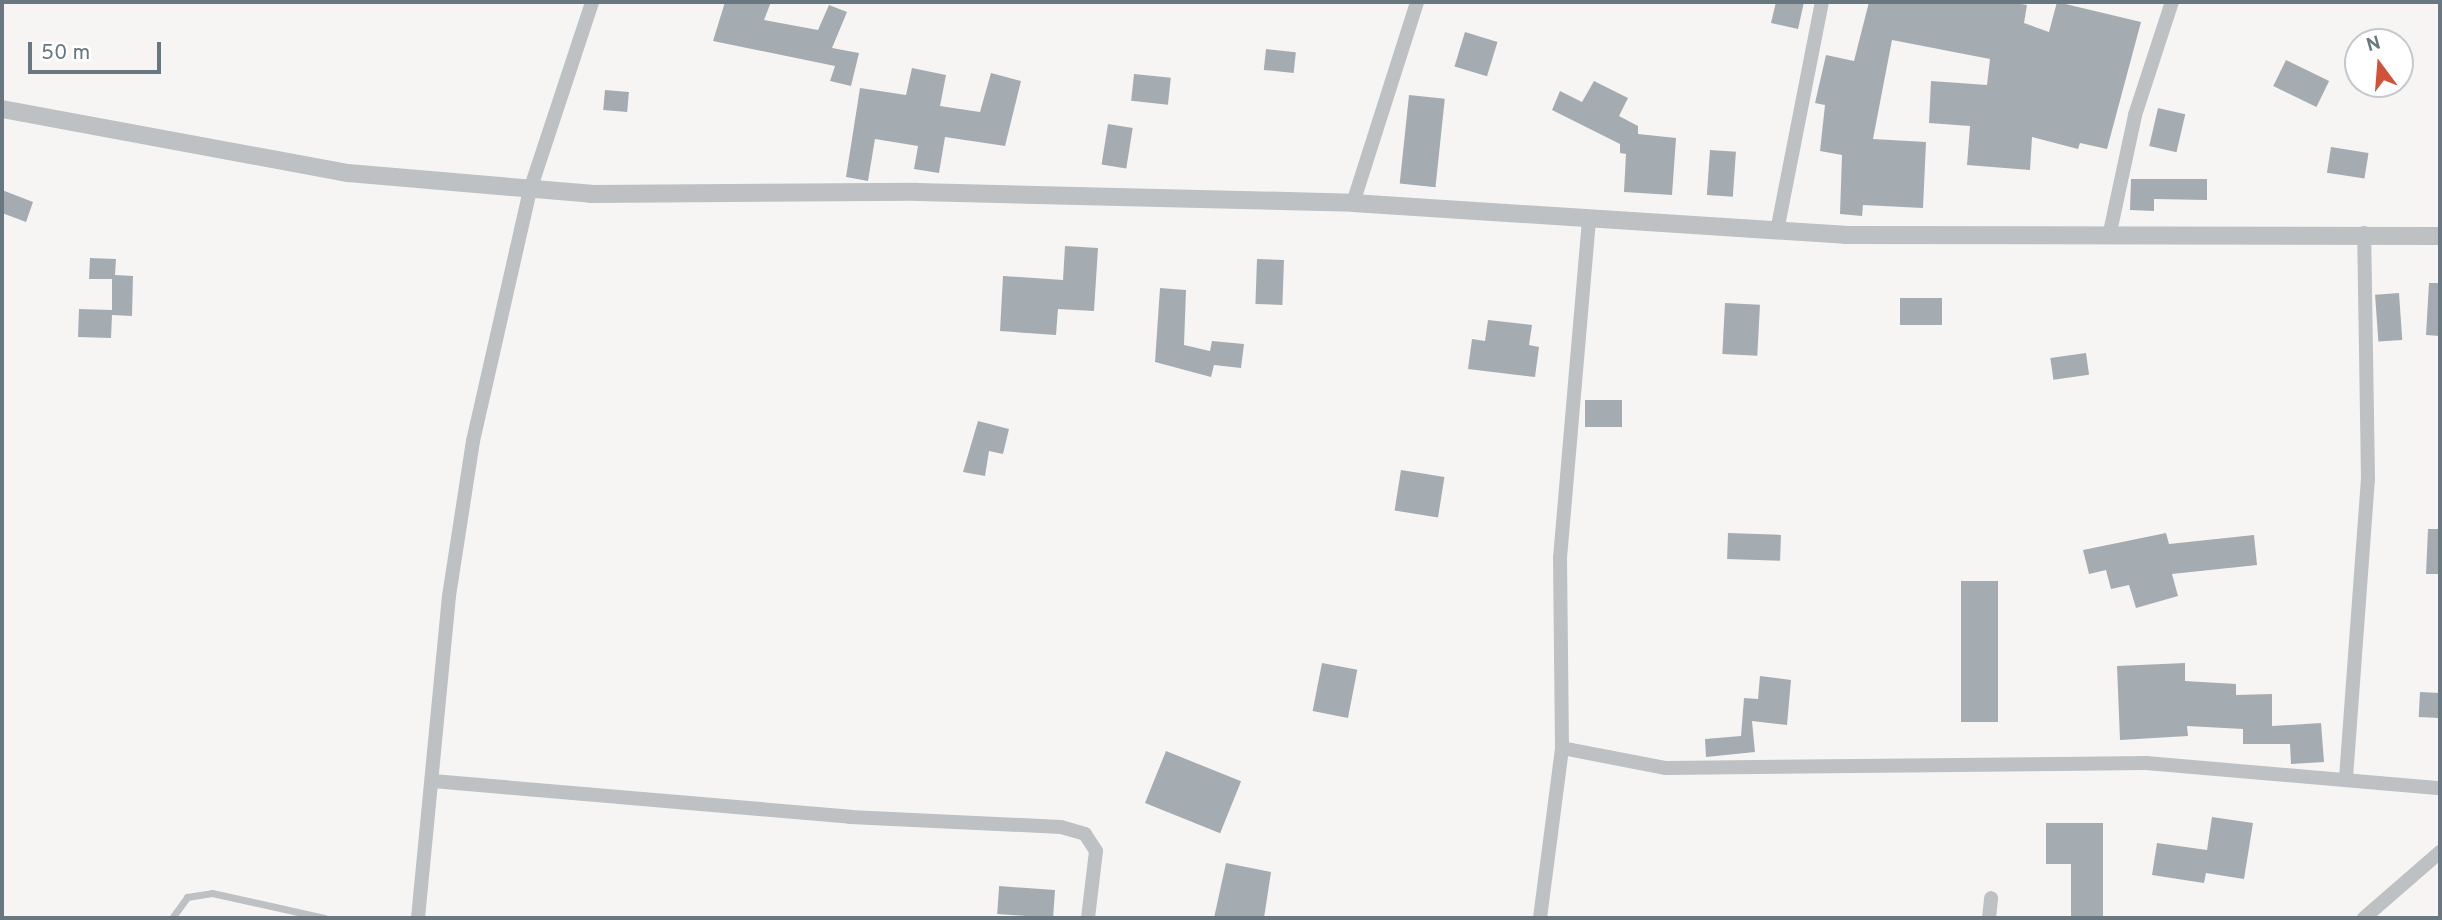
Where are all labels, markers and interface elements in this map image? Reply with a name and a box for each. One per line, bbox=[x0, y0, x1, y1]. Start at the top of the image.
scale bar bbox=[32, 28, 164, 72]
north arrow bbox=[2344, 28, 2414, 98]
text: N bbox=[2364, 31, 2384, 58]
text: 50 m bbox=[41, 40, 90, 67]

